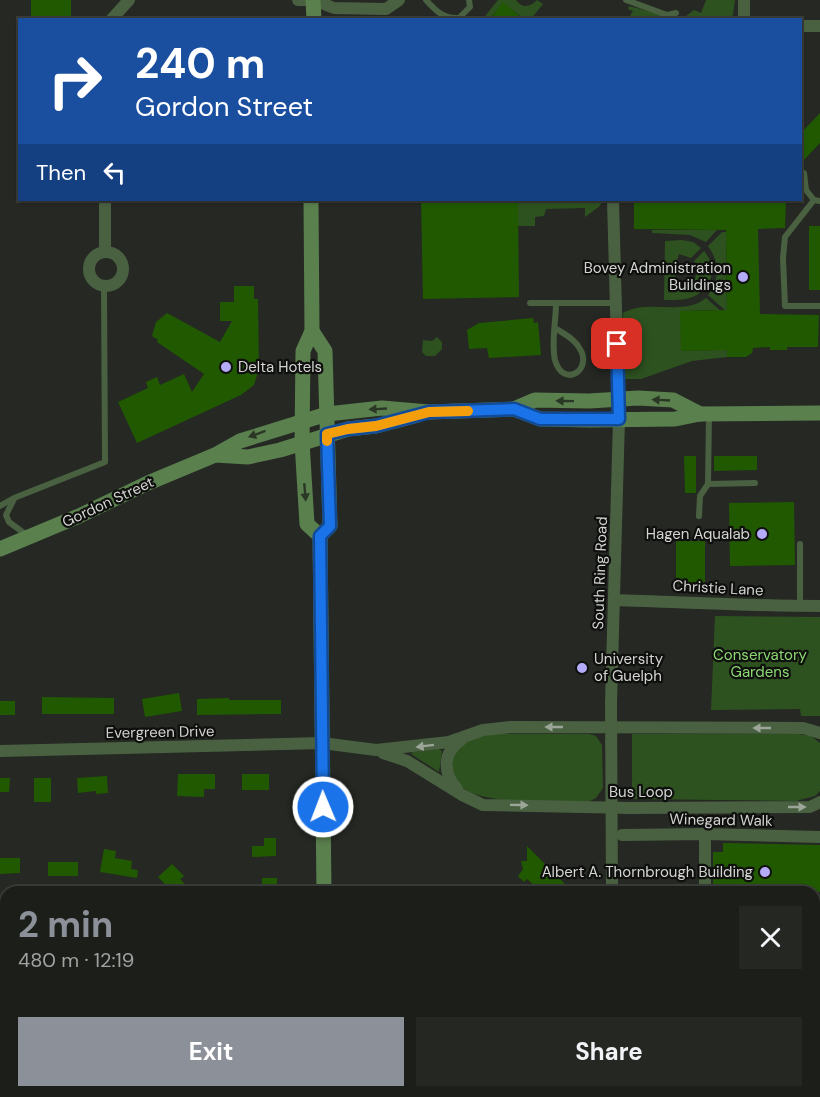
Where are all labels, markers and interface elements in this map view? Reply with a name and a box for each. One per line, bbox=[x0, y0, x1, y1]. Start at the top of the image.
text: 240 m bbox=[135, 36, 265, 91]
icon: right bbox=[36, 42, 114, 120]
text: Gordon Street bbox=[135, 89, 313, 124]
icon: left bbox=[98, 156, 131, 189]
text: Then bbox=[36, 158, 86, 187]
place label: Bovey Administration Buildings bbox=[584, 258, 731, 295]
marker: Bovey Administration Buildings bbox=[736, 270, 750, 284]
pin bbox=[591, 318, 642, 369]
icon: arrive bbox=[600, 327, 633, 360]
place label: Delta Hotels bbox=[238, 357, 322, 377]
marker: Delta Hotels bbox=[219, 360, 233, 374]
one-way arrow bbox=[651, 395, 670, 404]
one-way arrow bbox=[556, 396, 575, 406]
one-way arrow bbox=[369, 404, 388, 413]
one-way arrow bbox=[248, 430, 266, 440]
street label: Gordon Street bbox=[59, 472, 157, 532]
one-way arrow bbox=[300, 483, 310, 502]
street label: South Ring Road bbox=[588, 516, 612, 630]
place label: Hagen Aqualab bbox=[646, 524, 750, 544]
marker: Hagen Aqualab bbox=[755, 527, 769, 541]
street label: Christie Lane bbox=[672, 576, 764, 600]
park label: Conservatory Gardens bbox=[713, 645, 808, 682]
place label: University of Guelph bbox=[594, 649, 664, 686]
marker: University of Guelph bbox=[575, 661, 589, 675]
street label: Evergreen Drive bbox=[105, 721, 215, 743]
one-way arrow bbox=[544, 722, 563, 732]
one-way arrow bbox=[753, 723, 772, 733]
one-way arrow bbox=[416, 741, 435, 750]
position arrow bbox=[291, 775, 355, 839]
street label: Bus Loop bbox=[609, 782, 673, 802]
one-way arrow bbox=[509, 801, 528, 810]
one-way arrow bbox=[788, 802, 807, 812]
street label: Winegard Walk bbox=[669, 809, 773, 831]
place label: Albert A. Thornbrough Building bbox=[542, 862, 753, 882]
marker: Albert A. Thornbrough Building bbox=[758, 865, 772, 879]
text: 2 min bbox=[18, 901, 113, 948]
button: close bbox=[739, 906, 802, 969]
text: 480 m · 12:19 bbox=[18, 947, 134, 973]
button: Exit bbox=[18, 1017, 404, 1086]
button: Share bbox=[416, 1017, 802, 1086]

